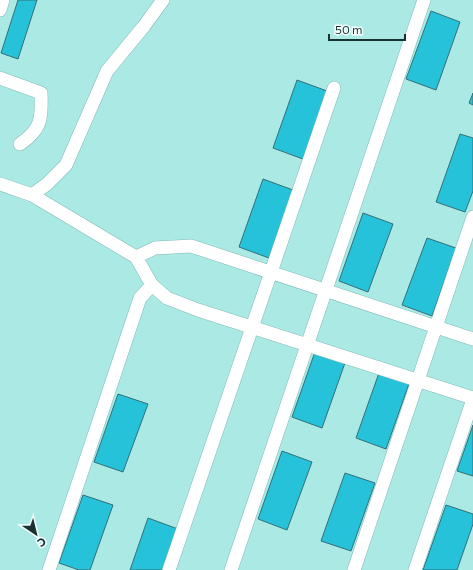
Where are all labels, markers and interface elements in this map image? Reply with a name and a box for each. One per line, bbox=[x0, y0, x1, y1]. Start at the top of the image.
scale bar bbox=[329, 16, 405, 42]
text: 50 m bbox=[335, 22, 363, 36]
north arrow bbox=[16, 514, 56, 554]
text: С bbox=[35, 535, 49, 550]

